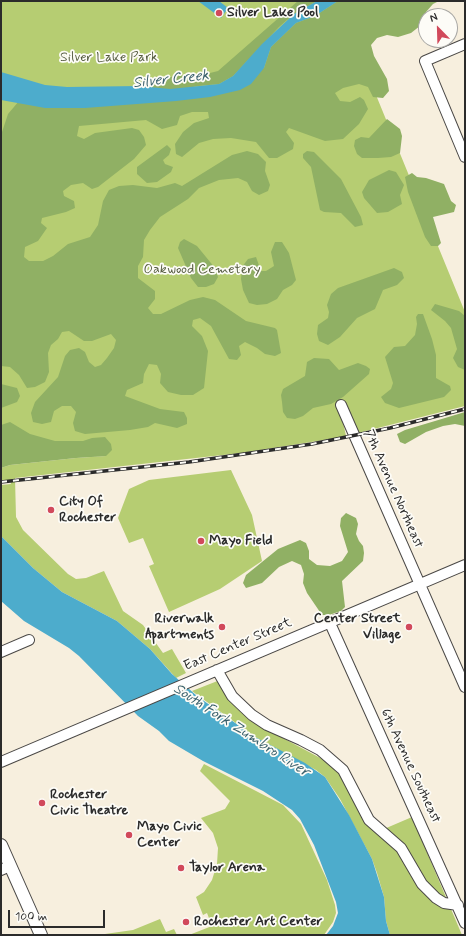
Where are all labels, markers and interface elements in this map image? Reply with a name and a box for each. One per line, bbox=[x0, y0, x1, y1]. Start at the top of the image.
place label: Silver Lake Pool bbox=[227, 5, 318, 21]
marker: Silver Lake Pool bbox=[214, 8, 224, 18]
north arrow bbox=[418, 8, 458, 48]
text: N bbox=[428, 10, 440, 26]
park label: Silver Lake Park bbox=[60, 50, 158, 66]
water label: Silver Creek bbox=[132, 67, 210, 93]
park label: Oakwood Cemetery bbox=[143, 262, 261, 278]
street label: 7th Avenue Northeast bbox=[359, 427, 427, 551]
place label: City Of Rochester bbox=[59, 494, 116, 526]
marker: City Of Rochester bbox=[46, 505, 56, 515]
place label: Mayo Field bbox=[209, 533, 273, 549]
marker: Mayo Field bbox=[196, 536, 206, 546]
place label: Riverwalk Apartments bbox=[145, 611, 214, 644]
place label: Center Street Village bbox=[314, 611, 401, 644]
street label: East Center Street bbox=[181, 615, 295, 675]
marker: Riverwalk Apartments bbox=[217, 622, 227, 632]
marker: Center Street Village bbox=[404, 622, 414, 632]
water label: South Fork Zumbro River bbox=[170, 680, 312, 782]
street label: 6th Avenue Southeast bbox=[376, 706, 444, 826]
place label: Rochester Civic Theatre bbox=[50, 787, 128, 820]
marker: Rochester Civic Theatre bbox=[37, 798, 47, 808]
place label: Mayo Civic Center bbox=[137, 819, 202, 852]
marker: Mayo Civic Center bbox=[124, 830, 134, 840]
place label: Taylor Arena bbox=[189, 860, 265, 876]
marker: Taylor Arena bbox=[176, 863, 186, 873]
scale bar bbox=[10, 902, 107, 928]
text: 100 m bbox=[15, 909, 47, 925]
place label: Rochester Art Center bbox=[194, 914, 322, 930]
marker: Rochester Art Center bbox=[181, 917, 191, 927]

